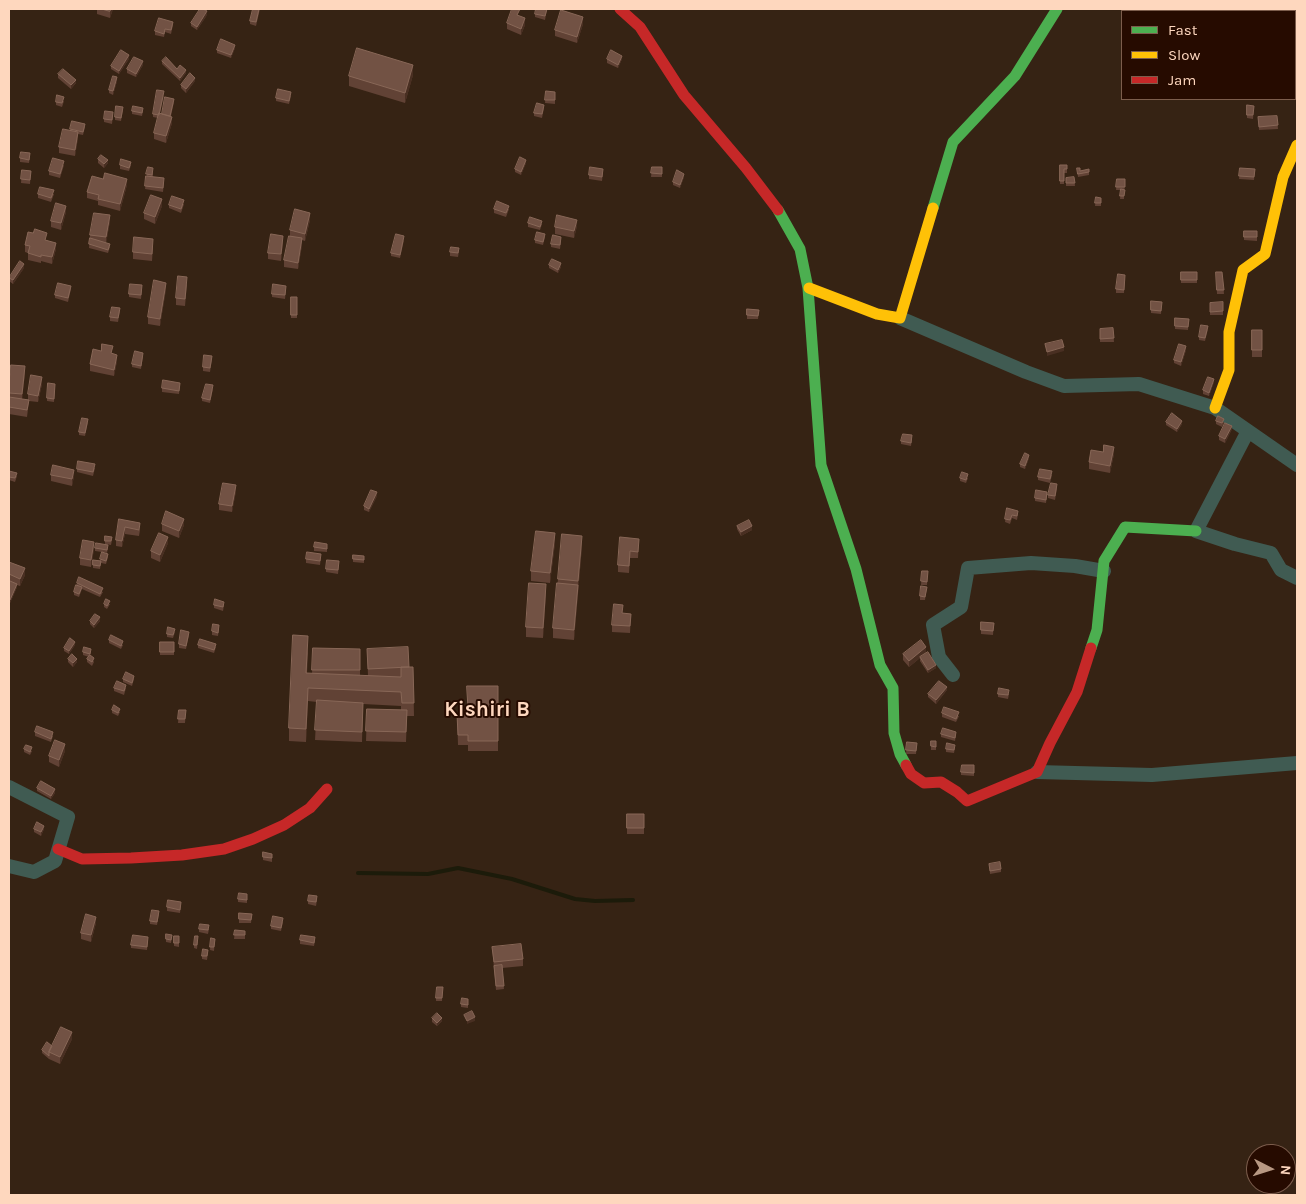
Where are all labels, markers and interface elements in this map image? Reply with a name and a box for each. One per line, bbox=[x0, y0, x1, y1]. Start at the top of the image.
legend bbox=[1121, 10, 1296, 100]
text: Fast bbox=[1168, 21, 1197, 39]
text: Slow bbox=[1168, 46, 1200, 64]
text: Jam bbox=[1168, 71, 1196, 89]
district label: Kishiri B bbox=[444, 697, 530, 723]
north arrow bbox=[1246, 1144, 1296, 1194]
text: N bbox=[1277, 1165, 1294, 1176]

